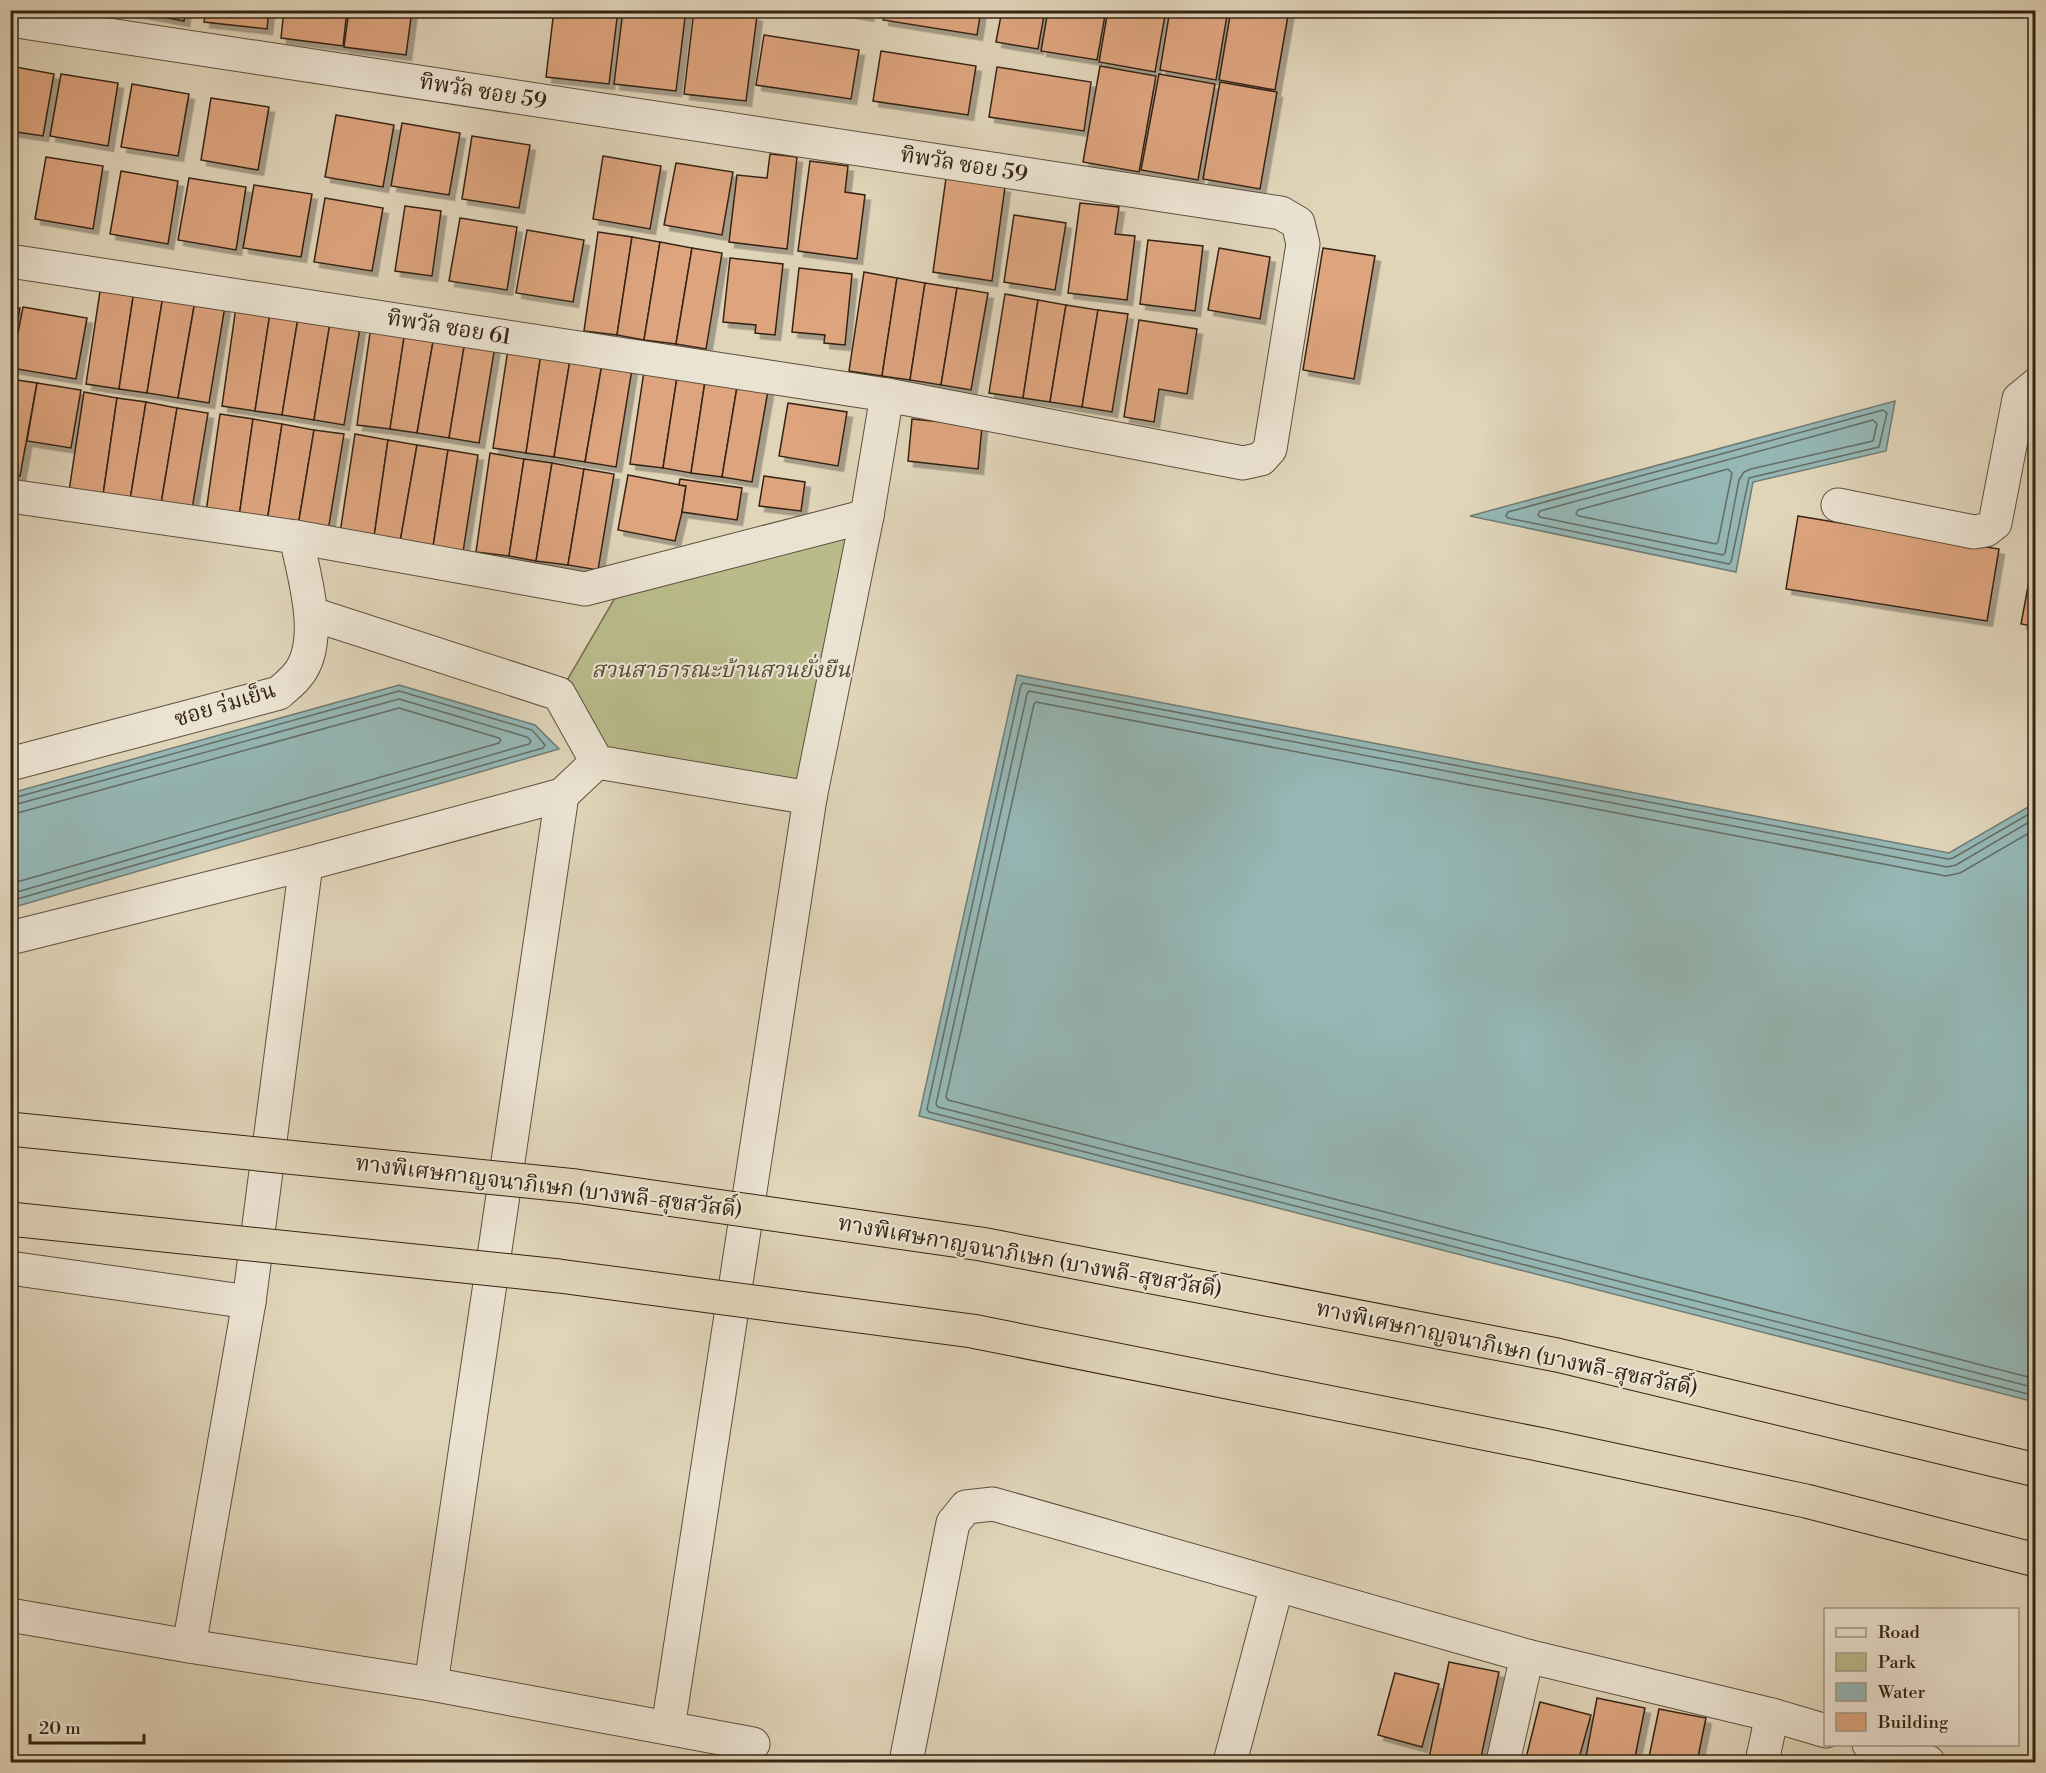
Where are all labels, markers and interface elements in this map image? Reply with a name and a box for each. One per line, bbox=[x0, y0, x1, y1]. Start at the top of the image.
street label: ทิพวัล ซอย 59 bbox=[417, 69, 549, 115]
street label: ทิพวัล ซอย 59 bbox=[898, 142, 1030, 188]
street label: ทิพวัล ซอย 61 bbox=[385, 305, 514, 351]
park label: สวนสาธารณะบ้านสวนยั่งยืน bbox=[591, 653, 851, 684]
street label: ซอย ร่มเย็น bbox=[171, 677, 279, 733]
street label: ทางพิเศษกาญจนาภิเษก (บางพลี-สุขสวัสดิ์) bbox=[354, 1146, 744, 1224]
street label: ทางพิเศษกาญจนาภิเษก (บางพลี-สุขสวัสดิ์) bbox=[836, 1206, 1225, 1304]
street label: ทางพิเศษกาญจนาภิเษก (บางพลี-สุขสวัสดิ์) bbox=[1314, 1292, 1701, 1403]
legend bbox=[1824, 1608, 2019, 1746]
text: Road bbox=[1878, 1621, 1921, 1644]
text: Park bbox=[1878, 1651, 1917, 1674]
text: Water bbox=[1877, 1681, 1926, 1704]
scale bar bbox=[30, 1707, 144, 1745]
text: Building bbox=[1877, 1711, 1949, 1734]
text: 20 m bbox=[39, 1717, 81, 1740]

